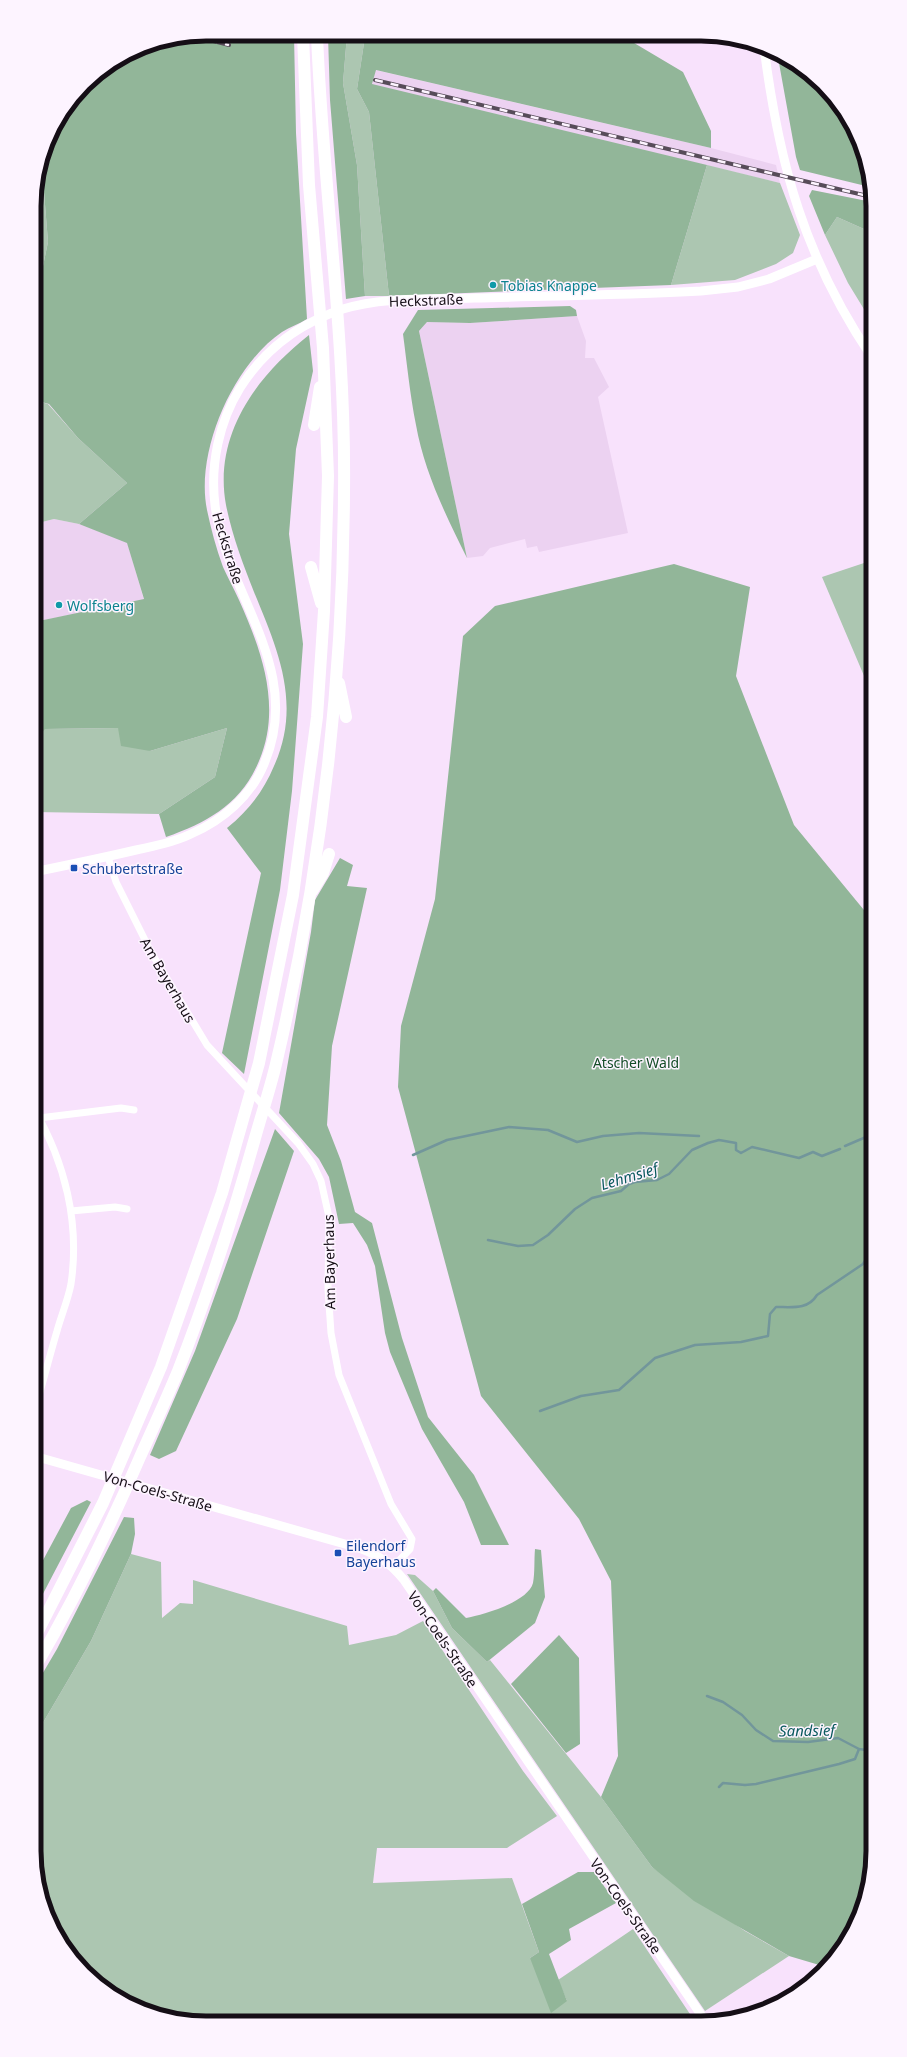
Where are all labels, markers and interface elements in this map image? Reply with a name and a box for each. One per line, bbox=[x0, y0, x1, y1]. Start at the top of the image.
place label: Tobias Knappe bbox=[501, 276, 597, 295]
marker: Tobias Knappe bbox=[488, 280, 498, 290]
street label: Heckstraße bbox=[389, 289, 464, 311]
street label: Heckstraße bbox=[208, 510, 248, 586]
place label: Wolfsberg bbox=[67, 596, 134, 615]
marker: Wolfsberg bbox=[54, 600, 64, 610]
place label: Schubertstraße bbox=[82, 859, 183, 878]
marker: Schubertstraße bbox=[69, 863, 79, 873]
street label: Am Bayerhaus bbox=[136, 934, 200, 1026]
park label: Atscher Wald bbox=[593, 1053, 679, 1072]
water label: Lehmsief bbox=[598, 1157, 662, 1194]
street label: Am Bayerhaus bbox=[319, 1214, 339, 1310]
street label: Von-Coels-Straße bbox=[101, 1466, 215, 1516]
place label: Eilendorf Bayerhaus bbox=[346, 1536, 416, 1571]
marker: Eilendorf Bayerhaus bbox=[333, 1548, 343, 1558]
street label: Von-Coels-Straße bbox=[404, 1587, 482, 1691]
water label: Sandsief bbox=[779, 1719, 837, 1740]
street label: Von-Coels-Straße bbox=[586, 1854, 666, 1958]

